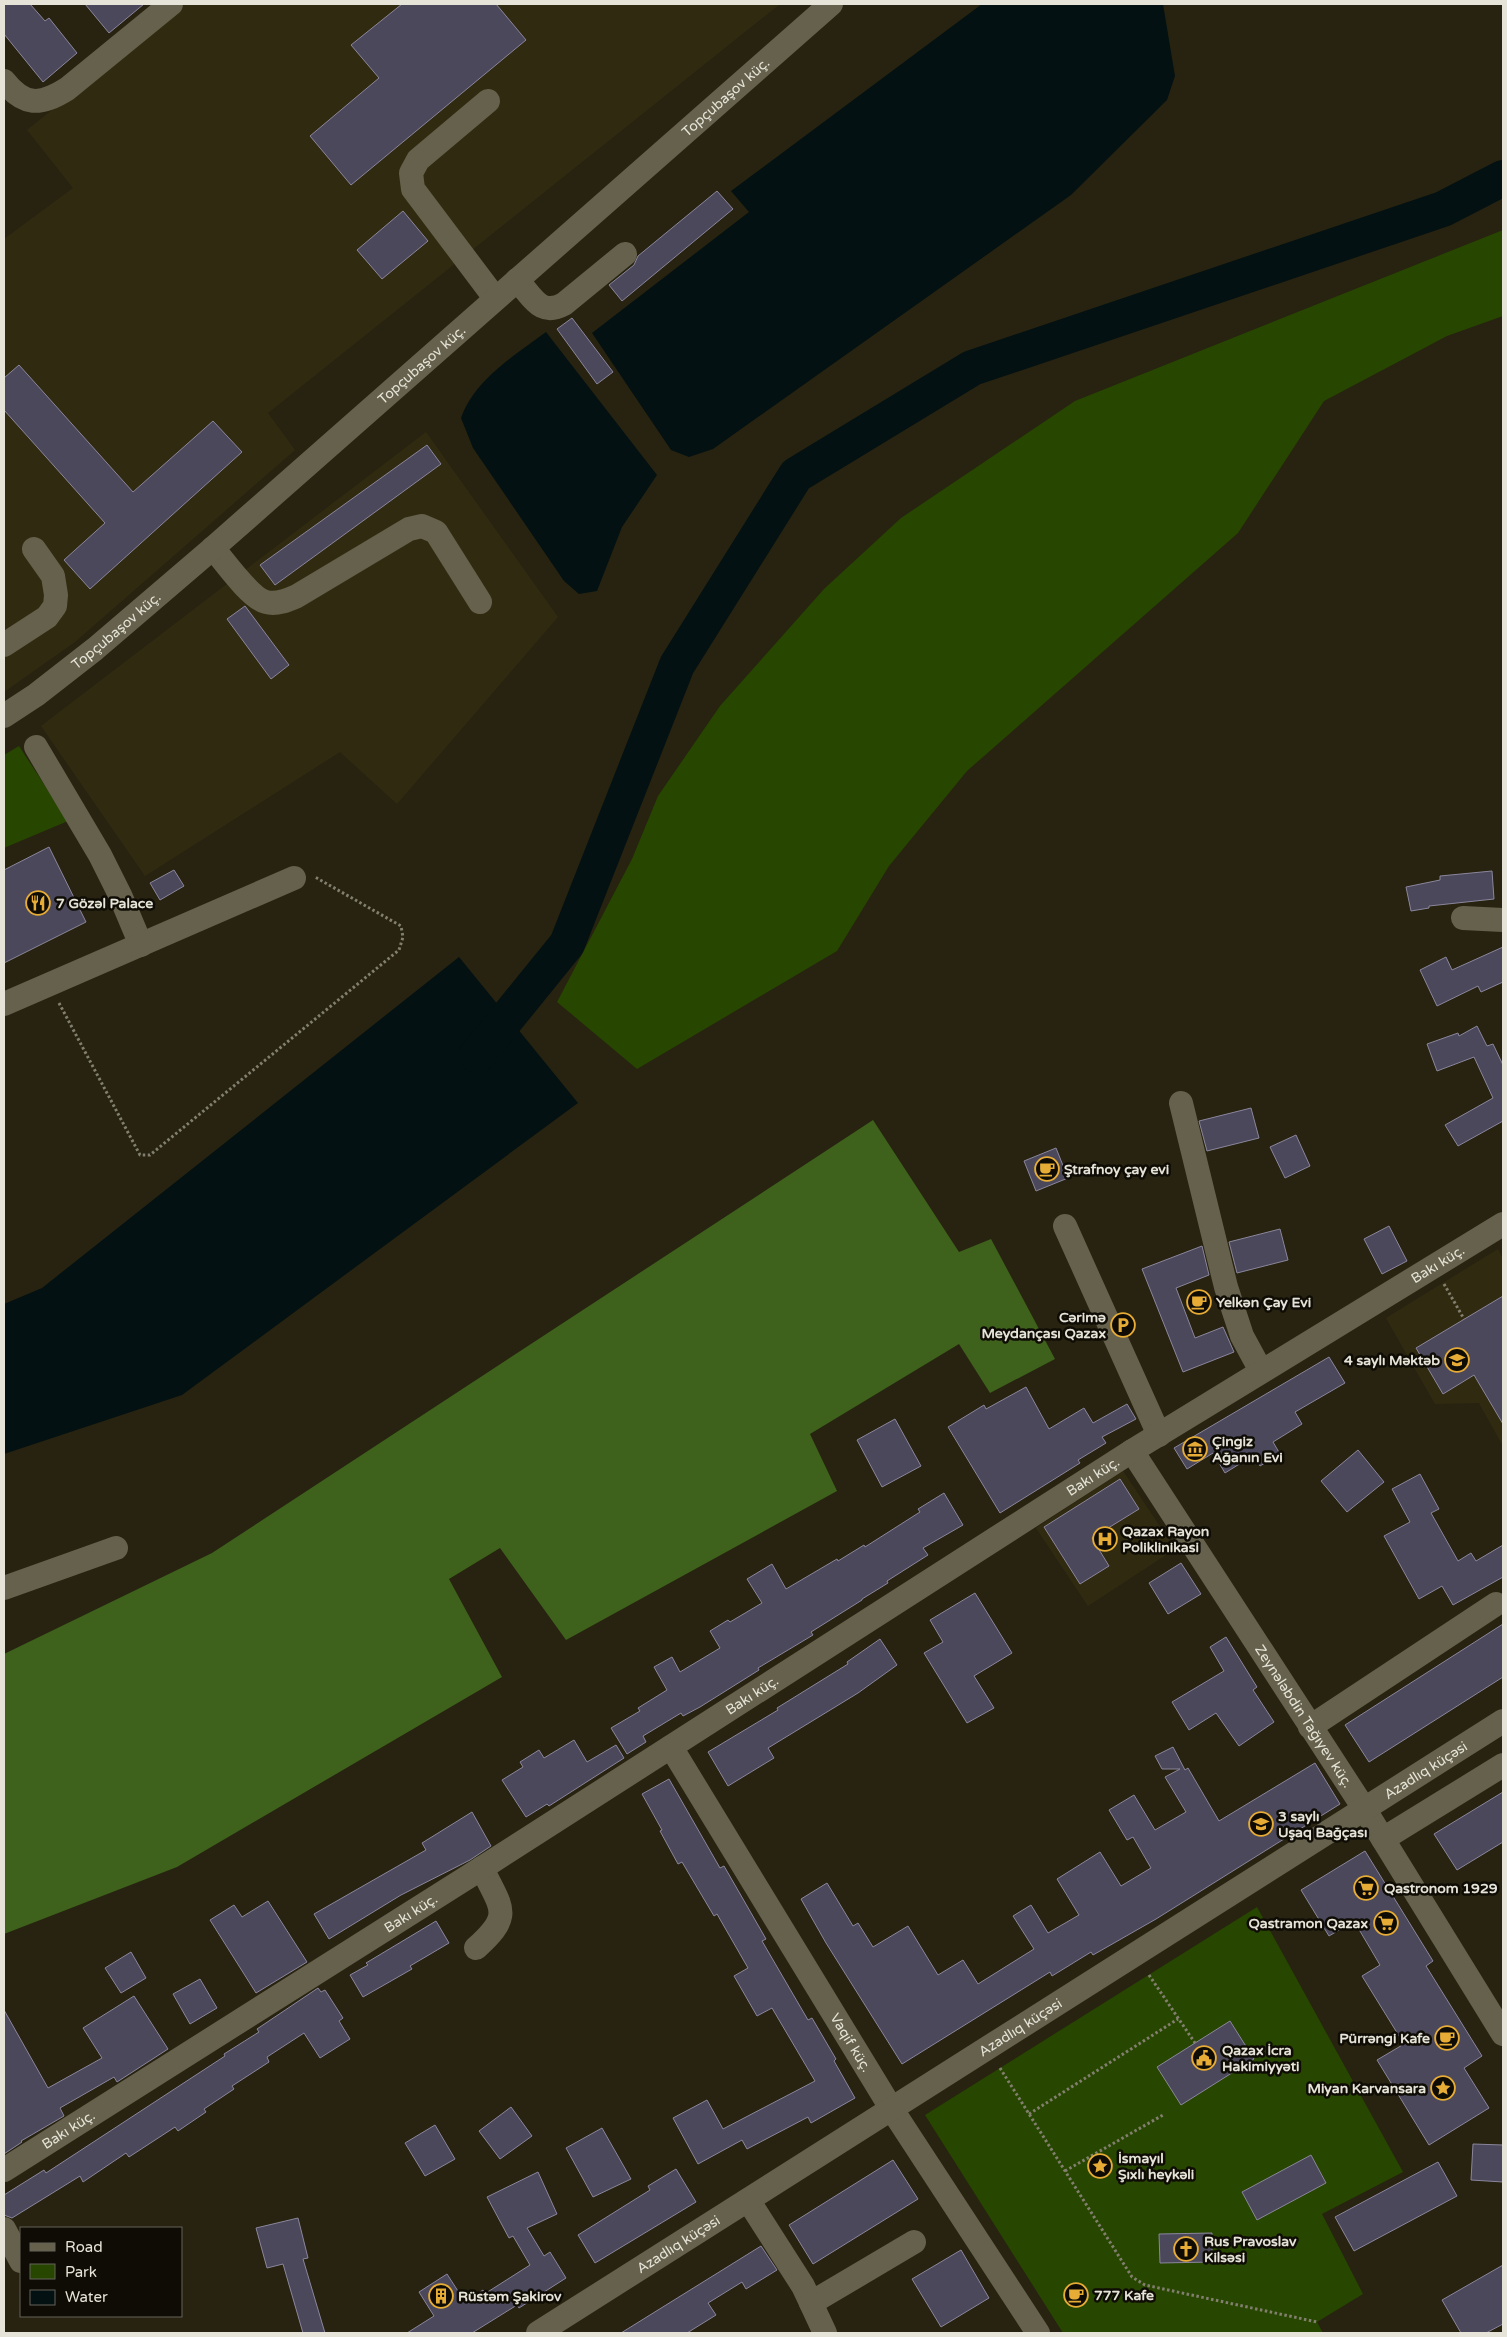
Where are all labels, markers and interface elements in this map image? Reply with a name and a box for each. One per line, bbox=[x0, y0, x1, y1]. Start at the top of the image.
street label: Topçubaşov küç. bbox=[678, 54, 773, 140]
street label: Topçubaşov küç. bbox=[374, 322, 469, 408]
street label: Topçubaşov küç. bbox=[68, 589, 164, 673]
restaurant icon: 7 Gözəl Palace bbox=[25, 890, 51, 916]
place label: 7 Gözəl Palace bbox=[56, 895, 153, 912]
cafe icon: Ştrafnoy çay evi bbox=[1034, 1156, 1060, 1182]
place label: Ştrafnoy çay evi bbox=[1064, 1161, 1169, 1178]
street label: Bakı küç. bbox=[1408, 1242, 1468, 1287]
cafe icon: Yelkən Çay Evi bbox=[1186, 1289, 1212, 1315]
place label: Yelkən Çay Evi bbox=[1216, 1294, 1311, 1311]
place label: Cərimə Meydançası Qazax bbox=[981, 1309, 1106, 1342]
parking icon: Cərimə Meydançası Qazax bbox=[1110, 1312, 1136, 1338]
school or university icon: 4 saylı Məktəb bbox=[1444, 1347, 1470, 1373]
place label: 4 saylı Məktəb bbox=[1344, 1352, 1440, 1369]
place label: Çingiz Ağanın Evi bbox=[1212, 1433, 1283, 1466]
museum icon: Çingiz Ağanın Evi bbox=[1182, 1436, 1208, 1462]
street label: Bakı küç. bbox=[1063, 1453, 1123, 1500]
place label: Qazax Rayon Poliklinikasi bbox=[1122, 1523, 1209, 1556]
hospital icon: Qazax Rayon Poliklinikasi bbox=[1092, 1526, 1118, 1552]
street label: Zeynələbdin Tağıyev küç. bbox=[1251, 1642, 1356, 1791]
street label: Bakı küç. bbox=[722, 1672, 782, 1719]
street label: Azadlıq küçəsi bbox=[1381, 1738, 1471, 1803]
place label: 3 saylı Uşaq Bağçası bbox=[1278, 1808, 1367, 1841]
school or university icon: 3 saylı Uşaq Bağçası bbox=[1248, 1811, 1274, 1837]
supermarket icon: Qastronom 1929 bbox=[1353, 1875, 1379, 1901]
place label: Qastronom 1929 bbox=[1384, 1880, 1498, 1897]
street label: Bakı küç. bbox=[381, 1890, 441, 1937]
supermarket icon: Qastramon Qazax bbox=[1373, 1910, 1399, 1936]
place label: Qastramon Qazax bbox=[1249, 1915, 1368, 1932]
street label: Azadlıq küçəsi bbox=[976, 1995, 1065, 2060]
street label: Vaqif küç. bbox=[826, 2010, 875, 2075]
cafe icon: Pürrəngi Kafe bbox=[1434, 2025, 1460, 2051]
place label: Pürrəngi Kafe bbox=[1339, 2030, 1430, 2047]
place label: Qazax İcra Hakimiyyəti bbox=[1222, 2042, 1300, 2075]
public building icon: Qazax İcra Hakimiyyəti bbox=[1191, 2045, 1217, 2071]
place icon: Miyan Karvansara bbox=[1430, 2075, 1456, 2101]
place label: Miyan Karvansara bbox=[1308, 2080, 1426, 2097]
street label: Bakı küç. bbox=[39, 2107, 98, 2153]
place label: İsmayıl Şıxlı heykəli bbox=[1118, 2150, 1194, 2183]
place icon: İsmayıl Şıxlı heykəli bbox=[1087, 2153, 1113, 2179]
street label: Azadlıq küçəsi bbox=[634, 2212, 723, 2277]
legend bbox=[20, 2227, 182, 2317]
place label: Rus Pravoslav Kilsəsi bbox=[1204, 2233, 1297, 2266]
church icon: Rus Pravoslav Kilsəsi bbox=[1173, 2236, 1199, 2262]
text: Road bbox=[65, 2238, 103, 2256]
text: Park bbox=[65, 2263, 97, 2281]
cafe icon: 777 Kafe bbox=[1063, 2282, 1089, 2308]
building icon: Rüstəm Şakirov bbox=[428, 2283, 454, 2309]
place label: 777 Kafe bbox=[1094, 2287, 1154, 2304]
text: Water bbox=[65, 2288, 108, 2306]
place label: Rüstəm Şakirov bbox=[458, 2288, 562, 2305]

